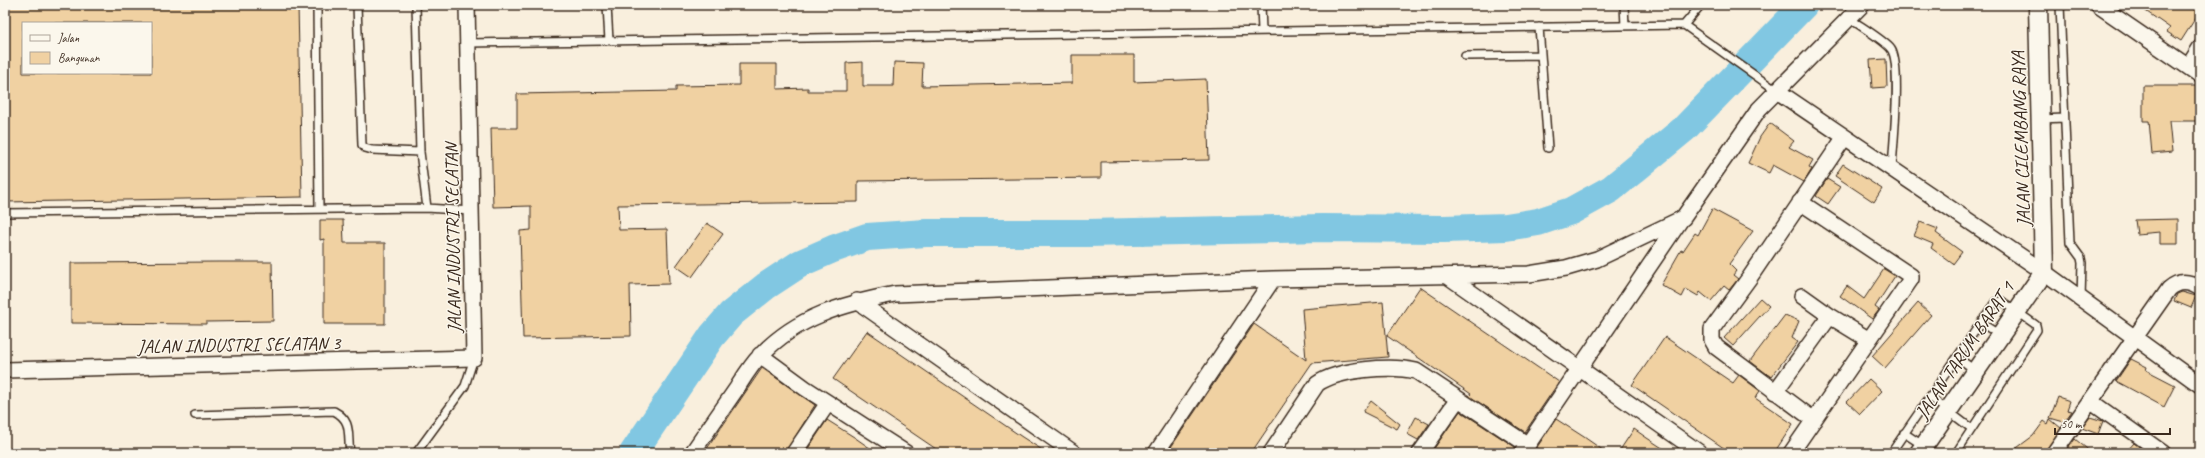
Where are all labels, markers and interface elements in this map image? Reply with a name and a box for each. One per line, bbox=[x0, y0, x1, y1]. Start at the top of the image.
legend bbox=[22, 22, 152, 74]
text: Jalan bbox=[57, 30, 80, 46]
street label: JALAN CILEMBANG RAYA bbox=[2006, 49, 2036, 228]
text: Bangunan bbox=[58, 50, 100, 66]
street label: JALAN INDUSTRI SELATAN bbox=[439, 140, 467, 334]
street label: JALAN TARUM BARAT 1 bbox=[1909, 276, 2021, 425]
street label: JALAN INDUSTRI SELATAN 3 bbox=[136, 331, 342, 359]
scale bar bbox=[2055, 410, 2170, 436]
text: 50 m bbox=[2061, 416, 2083, 432]

